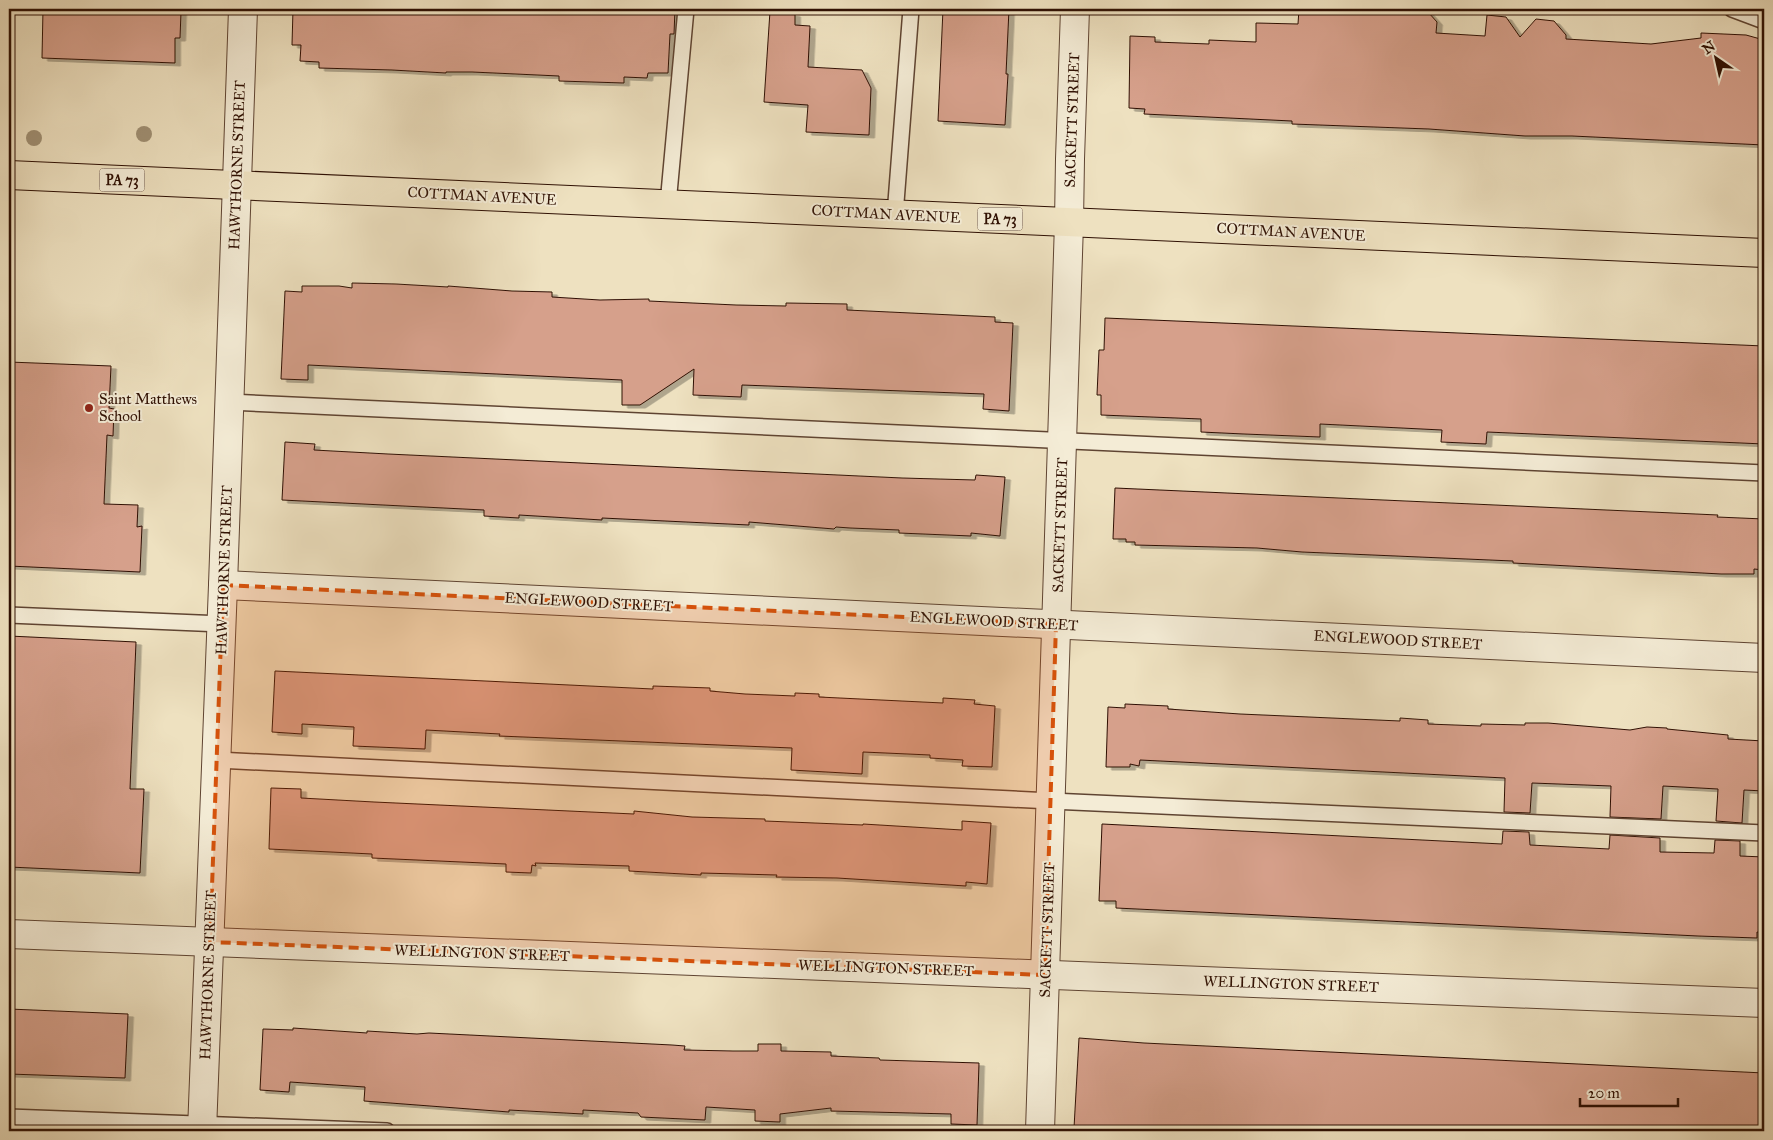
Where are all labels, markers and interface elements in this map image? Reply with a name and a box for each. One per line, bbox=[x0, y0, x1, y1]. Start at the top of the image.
north arrow bbox=[1690, 32, 1740, 82]
text: N bbox=[1699, 37, 1719, 58]
street label: SACKETT STREET bbox=[1061, 52, 1083, 188]
street label: HAWTHORNE STREET bbox=[225, 80, 249, 250]
road number: PA 73 bbox=[100, 168, 144, 192]
street label: COTTMAN AVENUE bbox=[407, 183, 557, 209]
street label: COTTMAN AVENUE bbox=[811, 201, 961, 227]
road number: PA 73 bbox=[978, 208, 1022, 230]
street label: COTTMAN AVENUE bbox=[1216, 219, 1366, 245]
place label: Saint Matthews School bbox=[99, 390, 197, 425]
marker: Saint Matthews School bbox=[83, 402, 95, 414]
street label: SACKETT STREET bbox=[1049, 457, 1071, 593]
street label: HAWTHORNE STREET bbox=[212, 485, 236, 655]
street label: ENGLEWOOD STREET bbox=[504, 589, 674, 615]
street label: ENGLEWOOD STREET bbox=[909, 608, 1079, 634]
street label: ENGLEWOOD STREET bbox=[1313, 627, 1483, 653]
street label: SACKETT STREET bbox=[1036, 862, 1058, 998]
street label: HAWTHORNE STREET bbox=[196, 890, 220, 1060]
street label: WELLINGTON STREET bbox=[394, 941, 570, 965]
street label: WELLINGTON STREET bbox=[798, 956, 974, 980]
street label: WELLINGTON STREET bbox=[1203, 972, 1379, 996]
scale bar bbox=[1580, 1075, 1678, 1107]
text: 20 m bbox=[1588, 1084, 1620, 1102]

